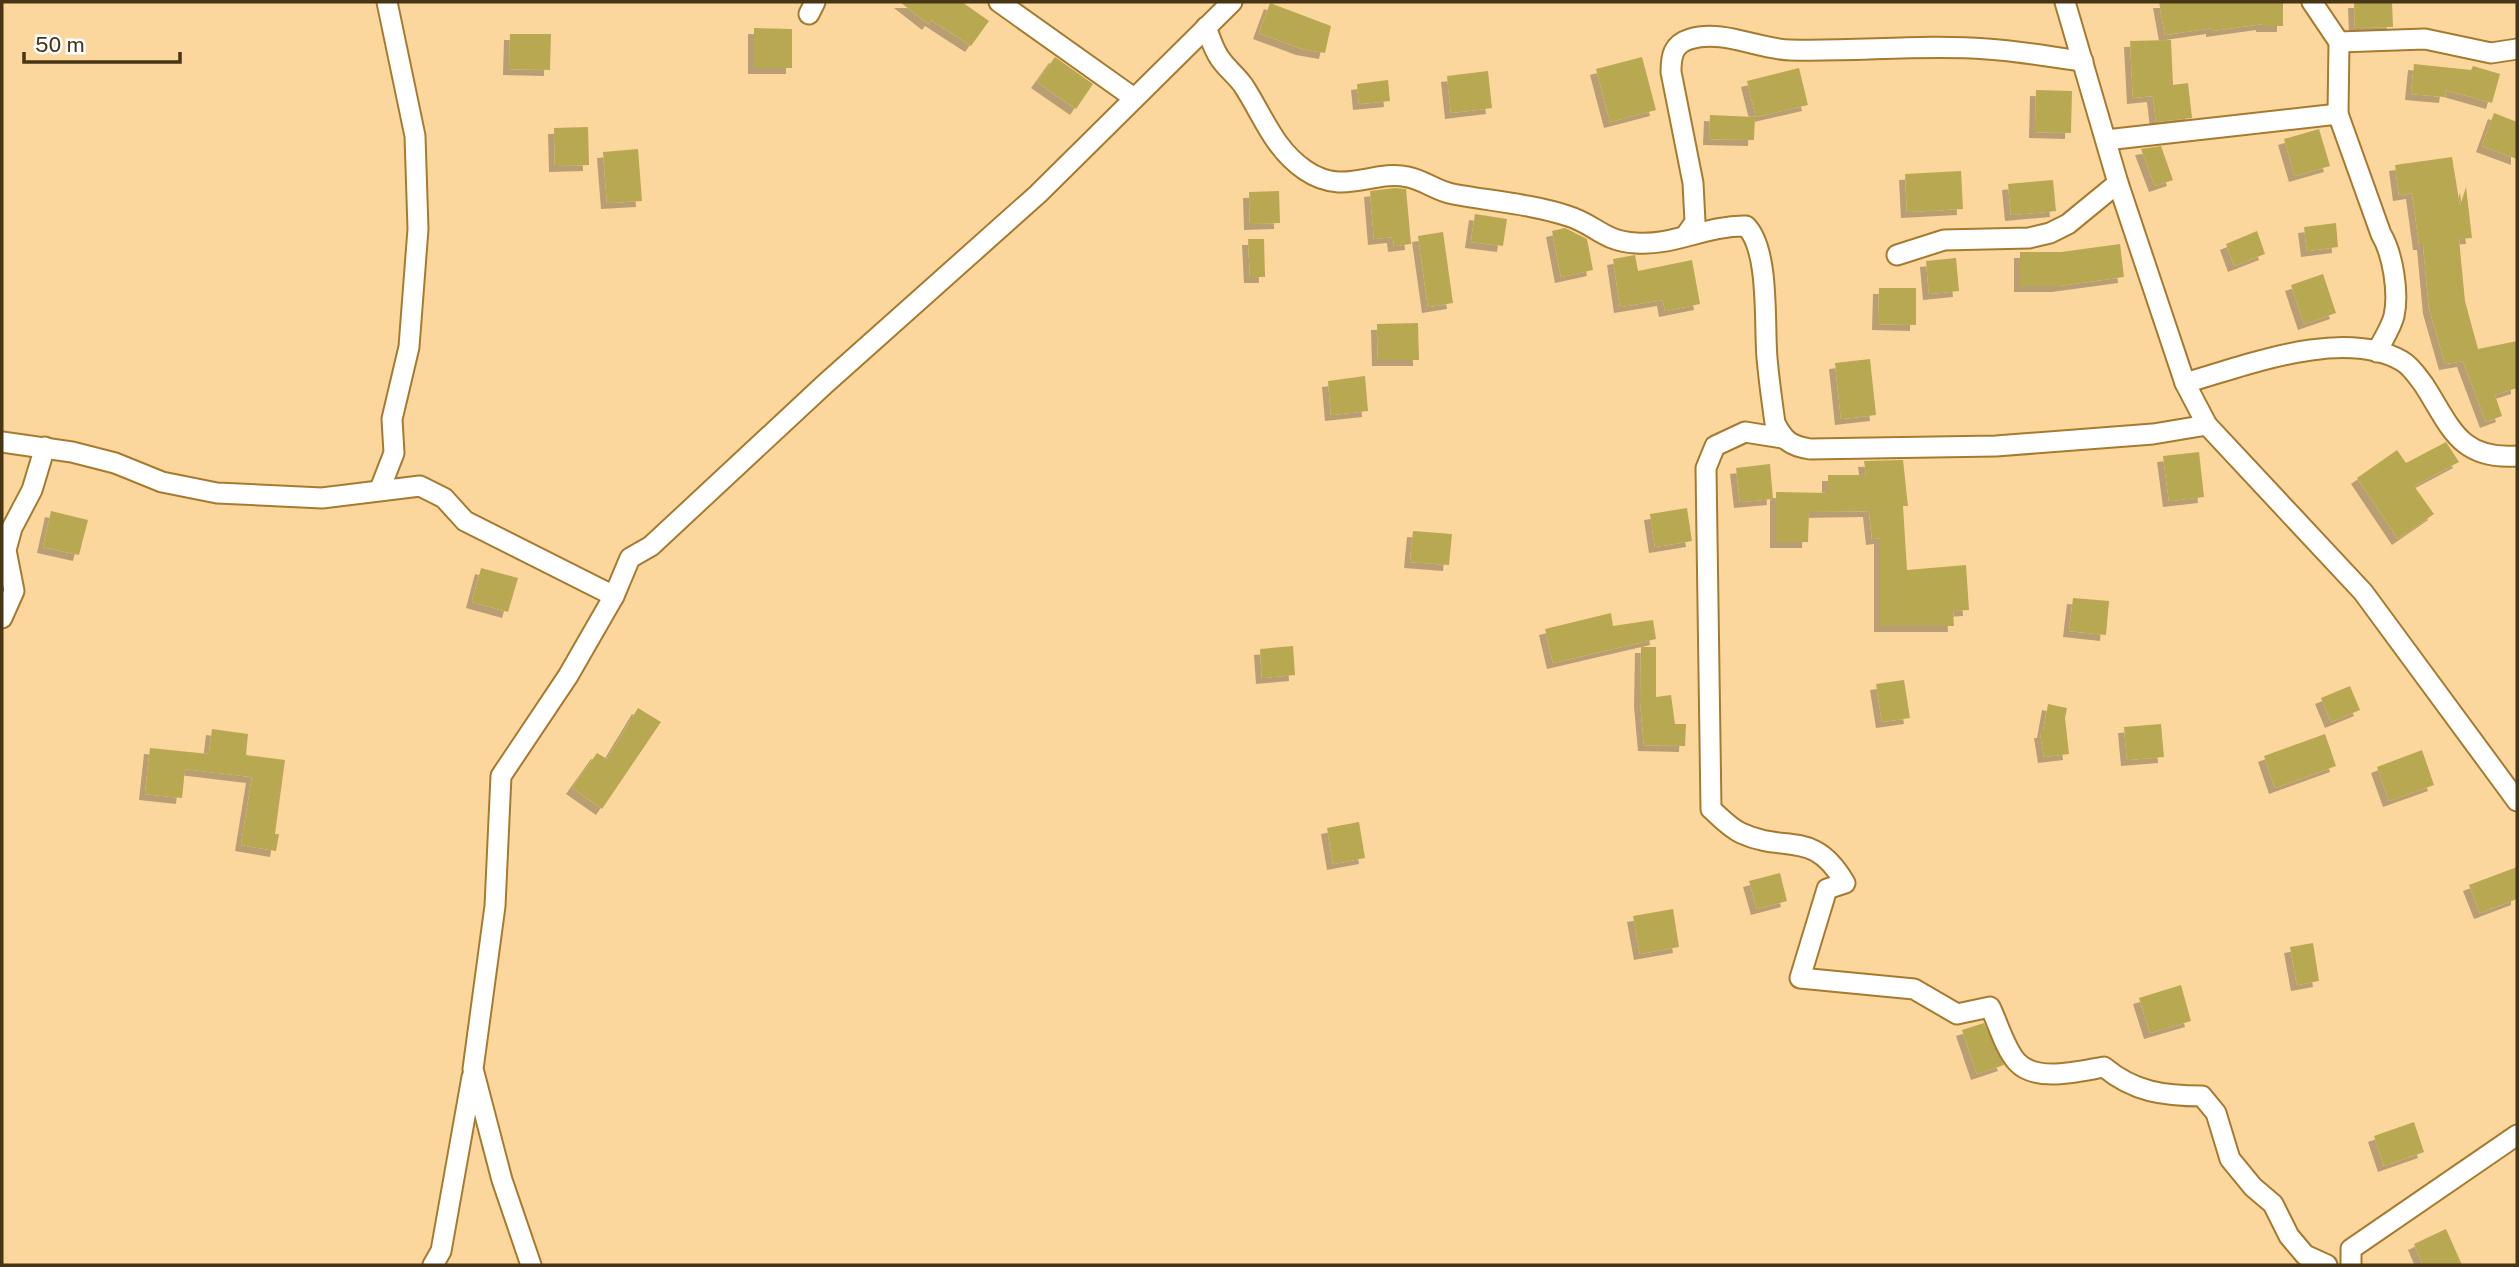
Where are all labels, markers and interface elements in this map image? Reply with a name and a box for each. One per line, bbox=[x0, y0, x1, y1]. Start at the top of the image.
scale bar bbox=[24, 21, 180, 65]
text: 50 m bbox=[35, 32, 85, 57]

